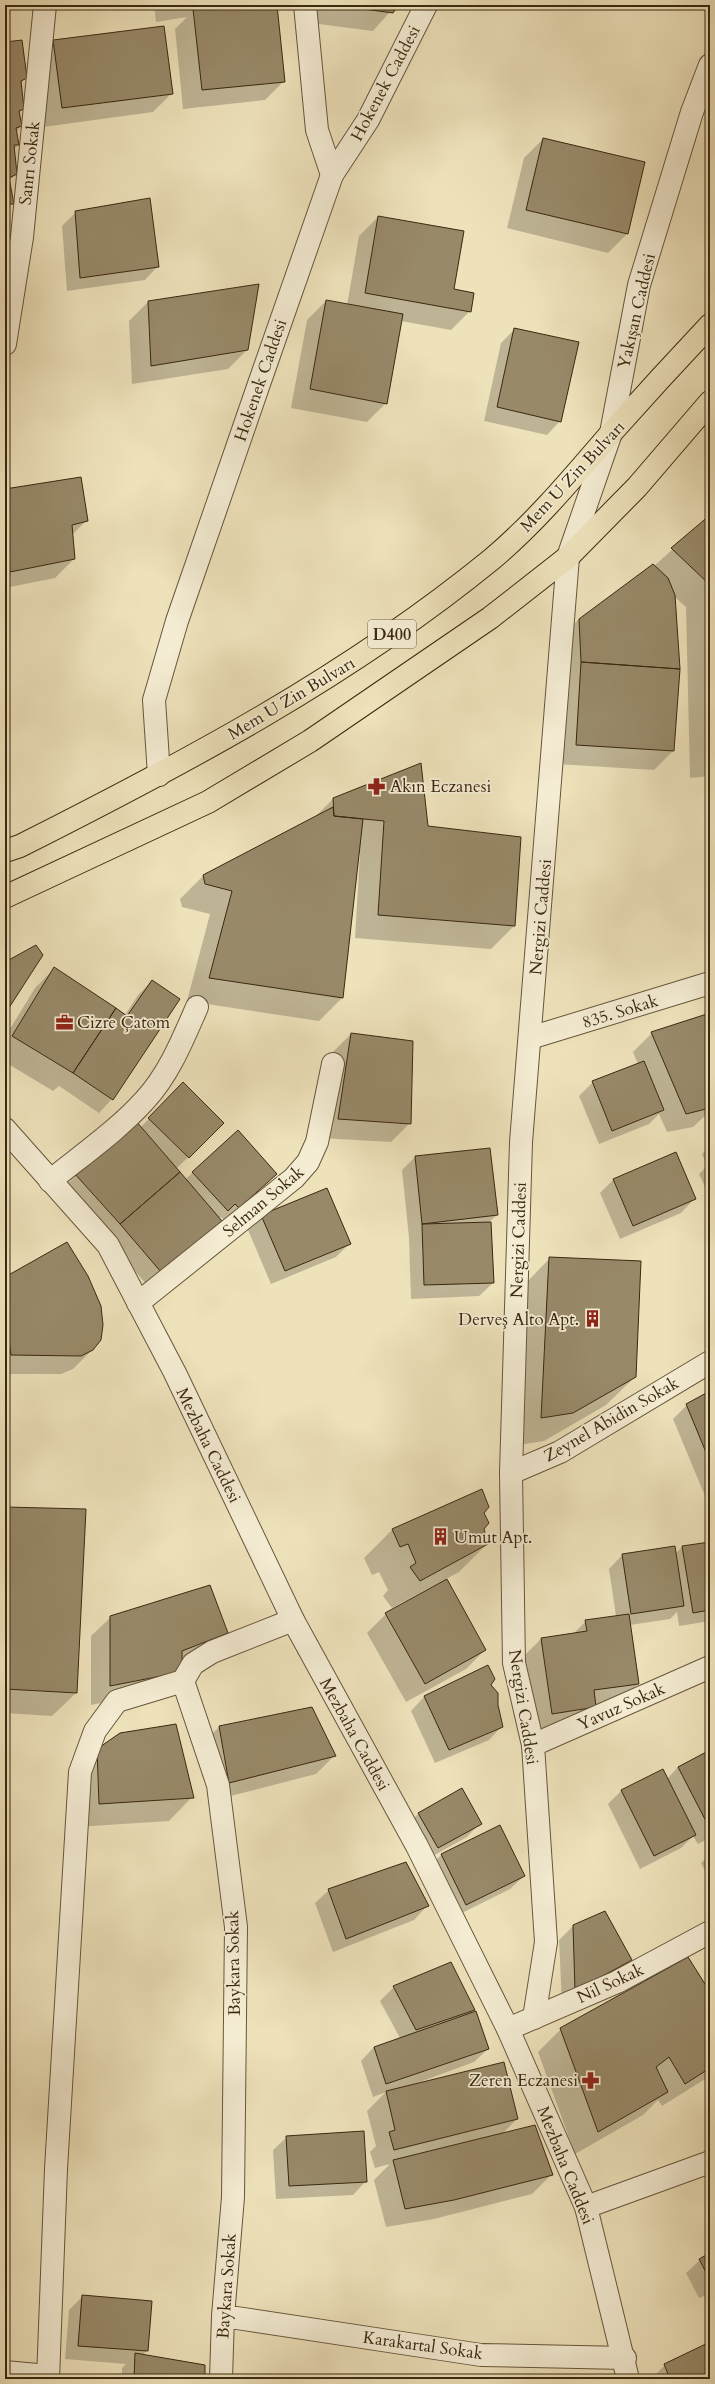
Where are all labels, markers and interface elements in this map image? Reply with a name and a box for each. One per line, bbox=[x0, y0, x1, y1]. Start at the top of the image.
street label: Hokenek Caddesi bbox=[345, 21, 426, 145]
street label: Sanrı Sokak bbox=[14, 119, 45, 206]
street label: Yakışan Caddesi bbox=[612, 251, 661, 371]
street label: Hokenek Caddesi bbox=[229, 316, 292, 444]
street label: Mem U Zin Bulvarı bbox=[515, 416, 630, 537]
road number: D400 bbox=[368, 620, 416, 648]
street label: Mem U Zin Bulvarı bbox=[223, 651, 359, 745]
place label: Akın Eczanesi bbox=[390, 775, 491, 798]
pharmacy icon: Akın Eczanesi bbox=[367, 776, 387, 796]
street label: Nergizi Caddesi bbox=[524, 858, 557, 976]
street label: 835. Sokak bbox=[579, 989, 662, 1034]
place label: Cizre Çatom bbox=[77, 1011, 171, 1034]
office icon: Cizre Çatom bbox=[54, 1012, 74, 1032]
street label: Selman Sokak bbox=[218, 1160, 310, 1242]
street label: Nergizi Caddesi bbox=[505, 1181, 532, 1299]
place label: Derveş Alto Apt. bbox=[458, 1308, 579, 1331]
building icon: Derveş Alto Apt. bbox=[582, 1309, 602, 1329]
street label: Zeynel Abidin Sokak bbox=[540, 1371, 684, 1467]
street label: Mezbaha Caddesi bbox=[171, 1384, 247, 1507]
place label: Umut Apt. bbox=[454, 1526, 532, 1549]
building icon: Umut Apt. bbox=[431, 1527, 451, 1547]
street label: Nergizi Caddesi bbox=[503, 1648, 544, 1767]
street label: Mezbaha Caddesi bbox=[314, 1674, 395, 1795]
street label: Yavuz Sokak bbox=[574, 1677, 669, 1736]
street label: Baykara Sokak bbox=[221, 1909, 246, 2016]
street label: Nil Sokak bbox=[573, 1958, 648, 2009]
place label: Zeren Eczanesi bbox=[469, 2069, 578, 2092]
pharmacy icon: Zeren Eczanesi bbox=[581, 2070, 601, 2090]
street label: Mezbaha Caddesi bbox=[531, 2103, 600, 2228]
street label: Baykara Sokak bbox=[211, 2232, 242, 2340]
street label: Karakartal Sokak bbox=[361, 2326, 485, 2365]

